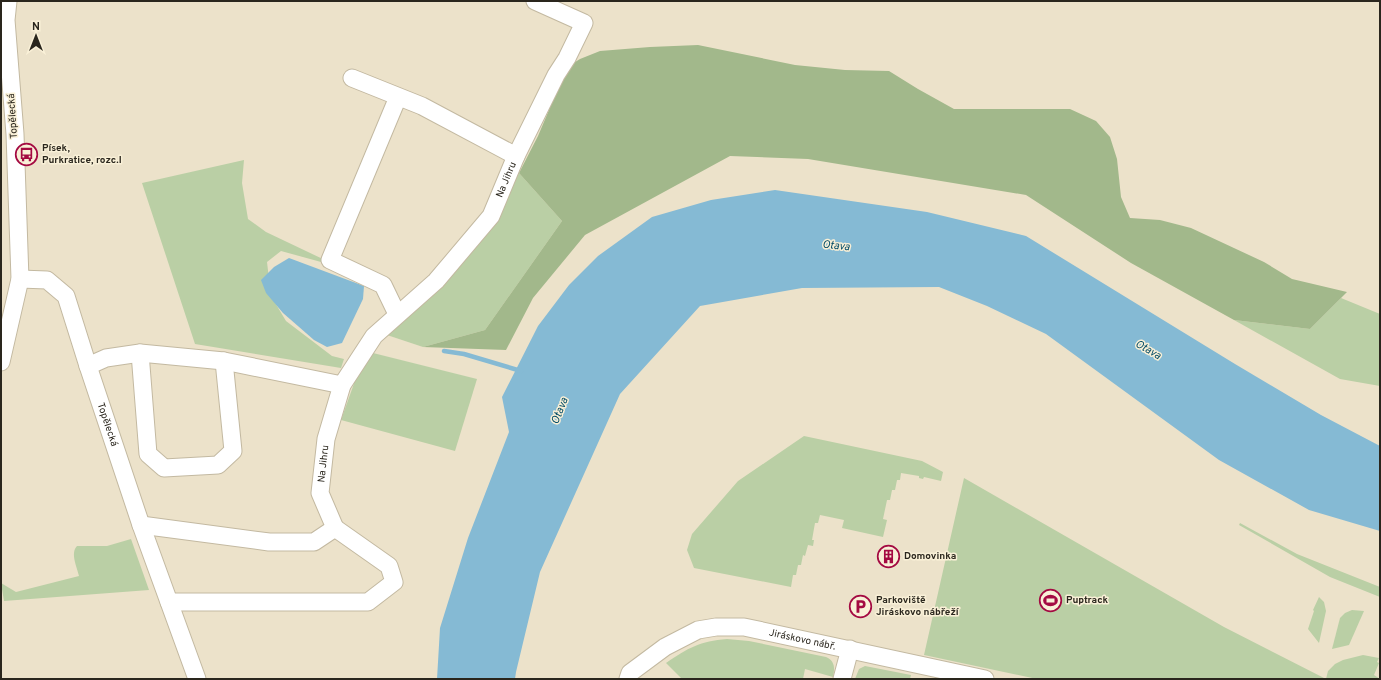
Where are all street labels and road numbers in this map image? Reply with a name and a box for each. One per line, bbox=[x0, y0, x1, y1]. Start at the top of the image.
street label: Topělecká bbox=[5, 93, 21, 139]
street label: Na Jihru bbox=[493, 160, 519, 200]
street label: Topělecká bbox=[94, 401, 121, 448]
street label: Na Jihru bbox=[315, 444, 332, 483]
street label: Jiráskovo nábř. bbox=[768, 626, 837, 653]

